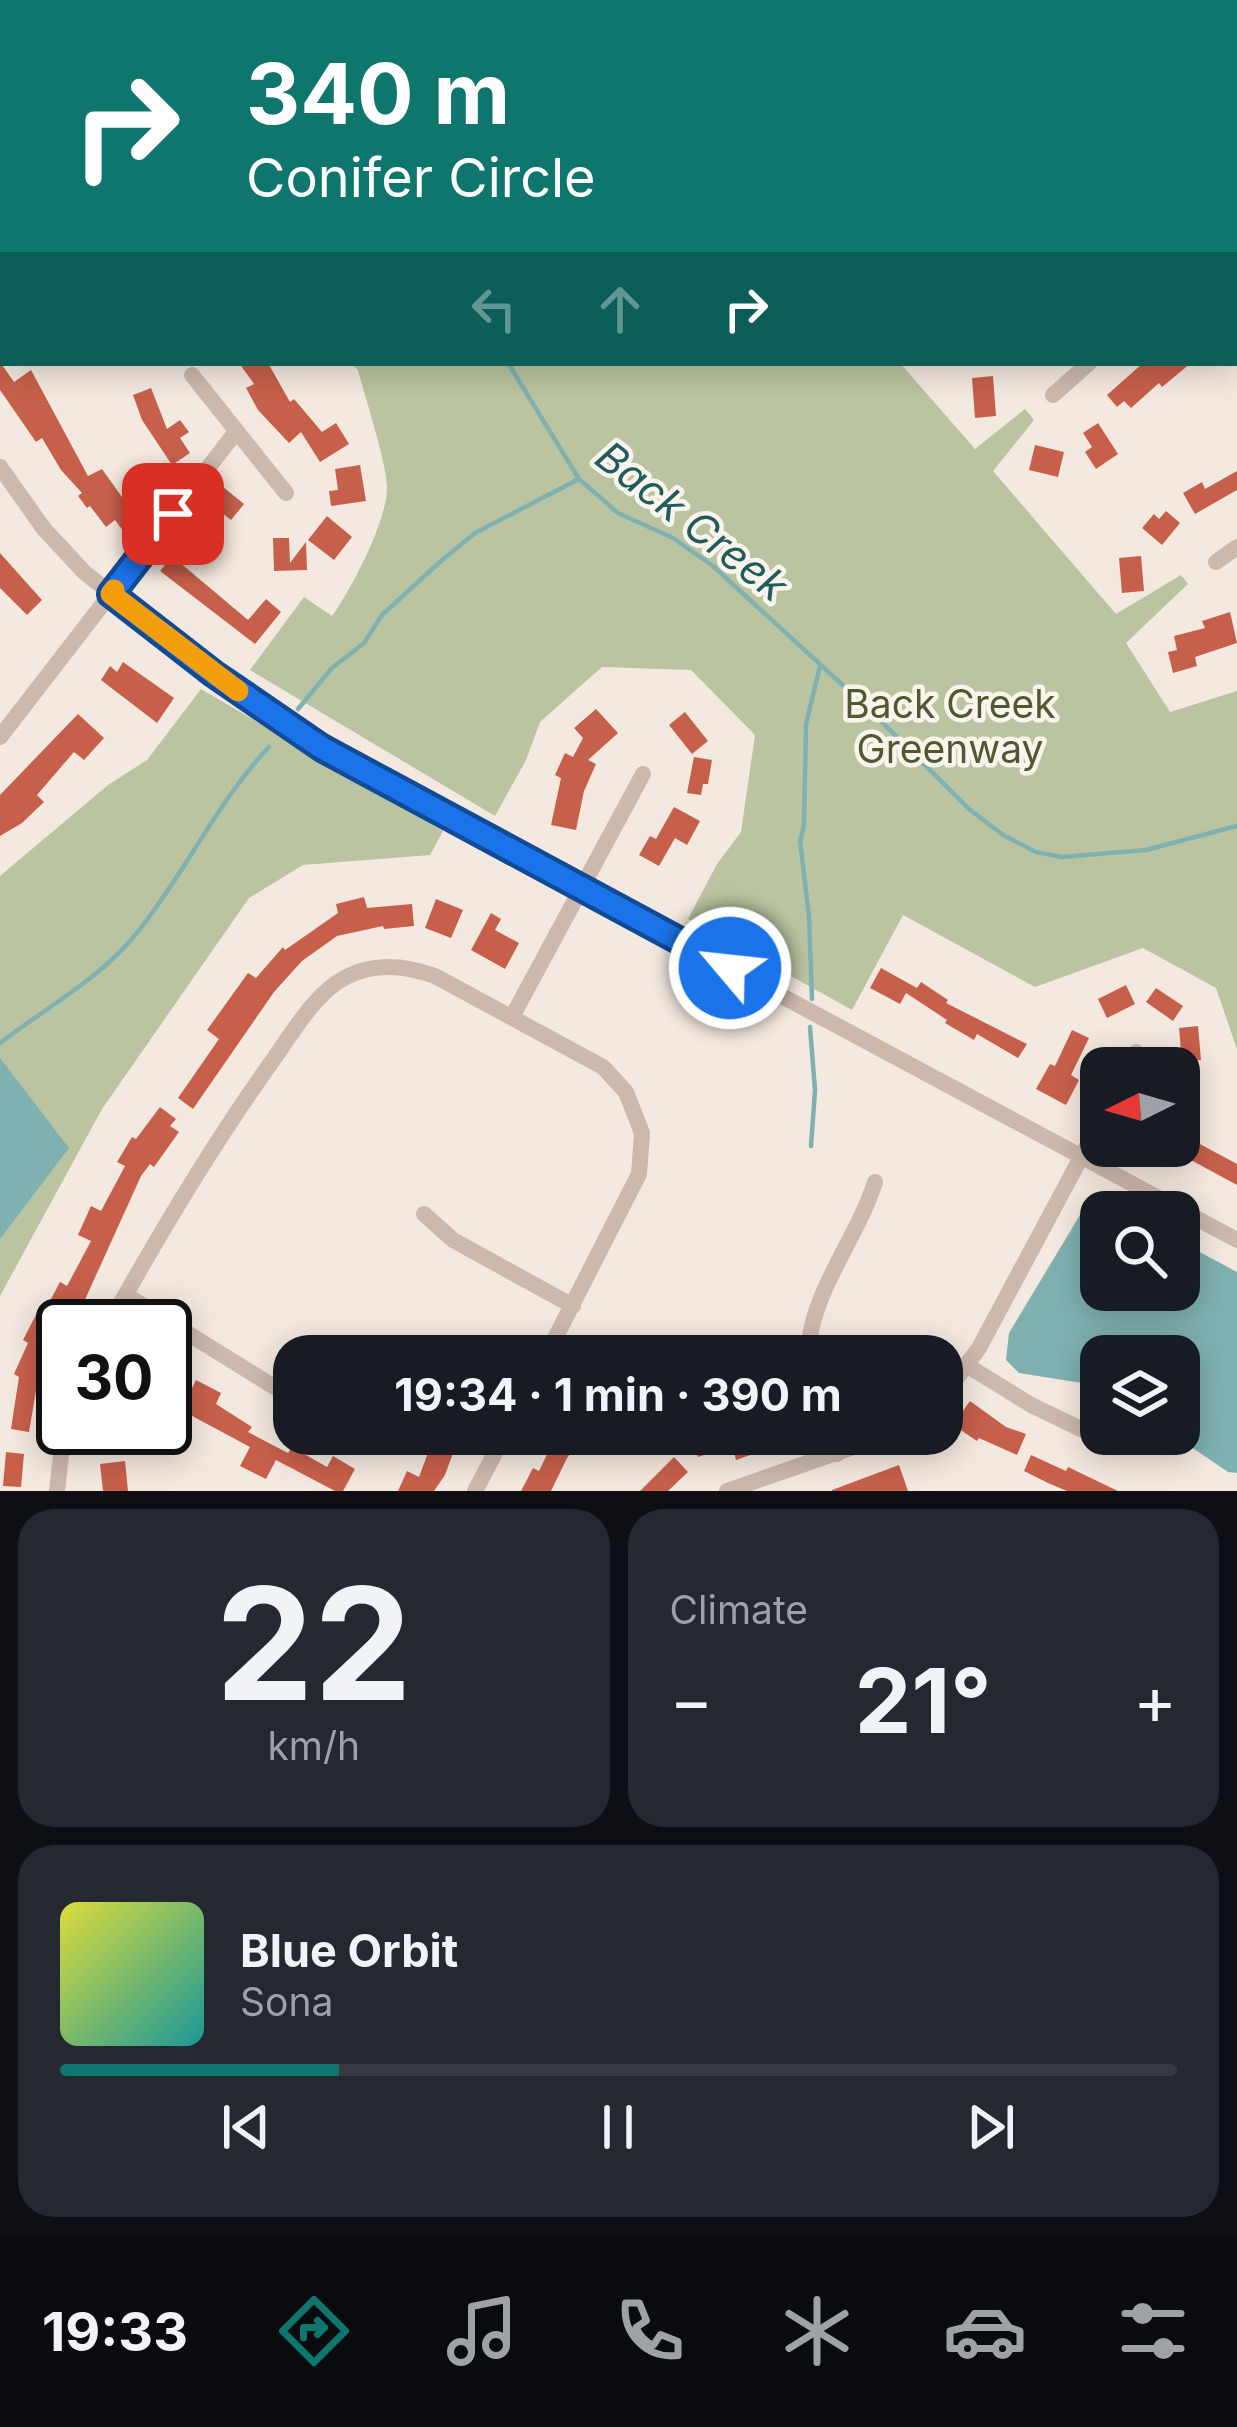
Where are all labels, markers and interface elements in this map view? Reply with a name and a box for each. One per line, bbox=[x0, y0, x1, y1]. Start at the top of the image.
text: 340 m bbox=[246, 43, 510, 144]
icon: right bbox=[48, 48, 204, 204]
text: Conifer Circle bbox=[246, 145, 596, 210]
icon: left bbox=[461, 276, 527, 342]
icon: ahead bbox=[587, 276, 653, 342]
icon: right bbox=[713, 276, 779, 342]
water label: Back Creek bbox=[586, 430, 799, 612]
pin bbox=[122, 463, 224, 565]
icon: arrive bbox=[140, 481, 206, 547]
park label: Back Creek Greenway bbox=[844, 680, 1056, 772]
position arrow bbox=[667, 905, 793, 1031]
north arrow bbox=[1080, 1047, 1200, 1167]
map controls bbox=[1080, 1047, 1200, 1455]
button: search bbox=[1080, 1191, 1200, 1311]
speed limit sign: 30 bbox=[36, 1299, 192, 1455]
button: layers bbox=[1080, 1335, 1200, 1455]
text: 19:34 · 1 min · 390 m bbox=[394, 1367, 842, 1422]
text: 22 bbox=[215, 1549, 412, 1738]
text: Climate bbox=[670, 1586, 808, 1633]
text: 21° bbox=[855, 1646, 992, 1755]
text: − bbox=[670, 1660, 713, 1740]
text: + bbox=[1133, 1660, 1177, 1740]
text: km/h bbox=[267, 1722, 360, 1769]
text: Blue Orbit bbox=[240, 1923, 458, 1978]
text: Sona bbox=[240, 1978, 333, 2025]
icon: previous bbox=[213, 2094, 279, 2160]
icon: pause bbox=[585, 2094, 651, 2160]
icon: next bbox=[958, 2094, 1024, 2160]
icon: directions bbox=[272, 2289, 356, 2373]
icon: music bbox=[440, 2289, 524, 2373]
icon: phone bbox=[608, 2289, 692, 2373]
icon: climate bbox=[775, 2289, 859, 2373]
icon: car bbox=[943, 2289, 1027, 2373]
icon: filters bbox=[1111, 2289, 1195, 2373]
text: 19:33 bbox=[42, 2299, 188, 2364]

